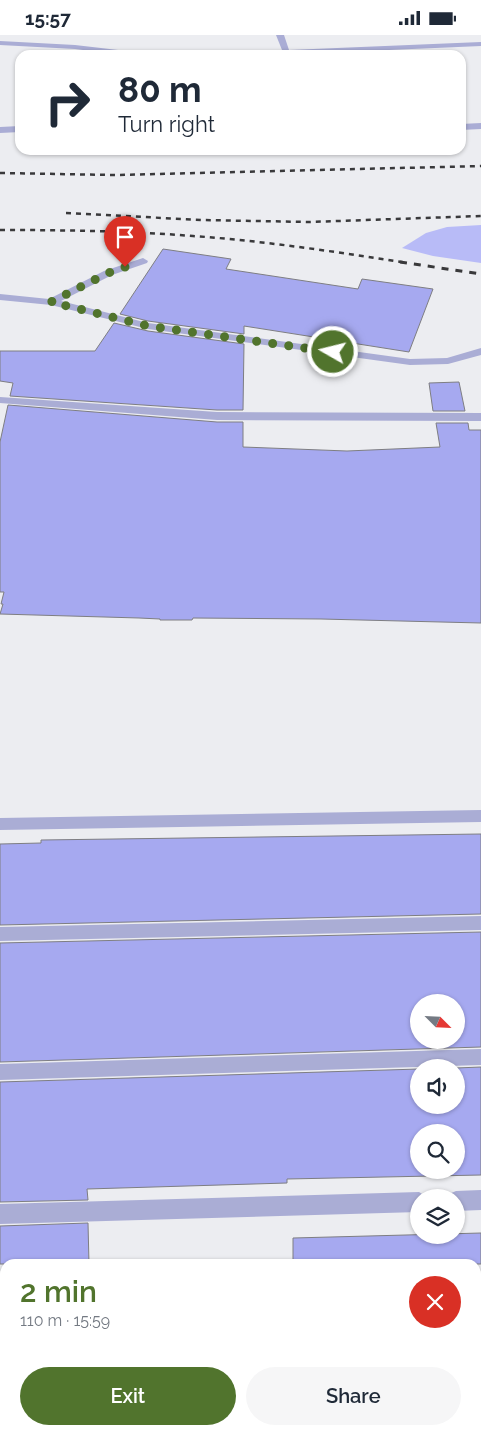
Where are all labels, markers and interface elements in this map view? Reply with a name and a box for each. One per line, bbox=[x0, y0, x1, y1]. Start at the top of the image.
text: 15:57 bbox=[25, 7, 71, 29]
text: 80 m bbox=[118, 69, 202, 110]
icon: right bbox=[35, 70, 100, 135]
text: Turn right bbox=[118, 111, 215, 137]
pin bbox=[104, 216, 146, 267]
icon: arrive bbox=[111, 223, 139, 251]
position arrow bbox=[306, 325, 358, 377]
north arrow bbox=[410, 994, 465, 1049]
map controls bbox=[410, 994, 465, 1244]
button: sound bbox=[410, 1059, 465, 1114]
button: search bbox=[410, 1124, 465, 1179]
button: layers bbox=[410, 1189, 465, 1244]
text: 2 min bbox=[20, 1274, 97, 1309]
button: close bbox=[409, 1276, 461, 1328]
text: 110 m · 15:59 bbox=[20, 1311, 110, 1330]
button: Exit bbox=[20, 1367, 236, 1425]
button: Share bbox=[246, 1367, 461, 1425]

